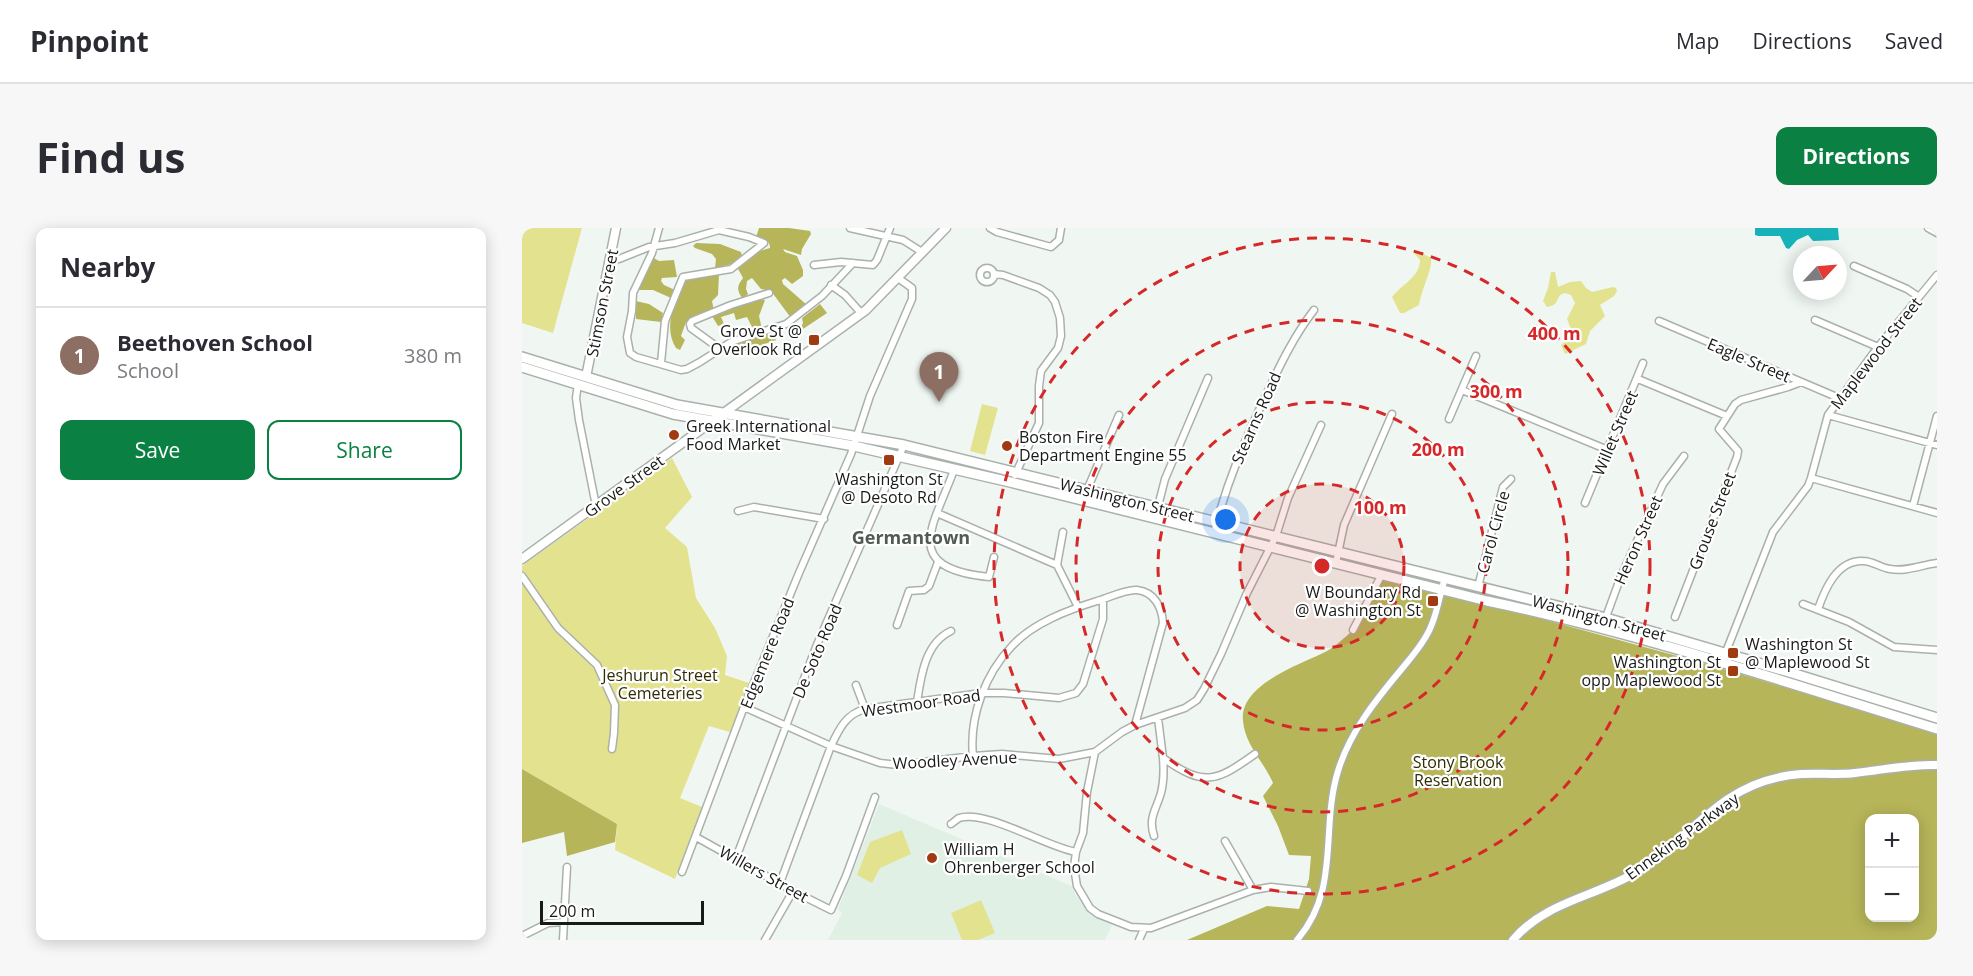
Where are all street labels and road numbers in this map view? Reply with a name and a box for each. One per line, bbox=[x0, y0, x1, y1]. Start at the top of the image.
street label: Stimson Street bbox=[581, 247, 623, 359]
street label: Maplewood Street bbox=[1825, 292, 1927, 414]
street label: Eagle Street bbox=[1704, 333, 1794, 387]
street label: Stearns Road bbox=[1226, 368, 1286, 468]
street label: Willet Street bbox=[1587, 387, 1643, 479]
street label: Grove Street bbox=[580, 449, 669, 522]
street label: Grouse Street bbox=[1683, 469, 1741, 573]
street label: Washington Street bbox=[1058, 473, 1197, 527]
street label: Carol Circle bbox=[1471, 488, 1515, 576]
street label: Heron Street bbox=[1609, 492, 1668, 588]
street label: Washington Street bbox=[1530, 590, 1669, 647]
street label: Edgemere Road bbox=[735, 594, 799, 712]
street label: De Soto Road bbox=[787, 600, 847, 702]
street label: Westmoor Road bbox=[860, 684, 982, 722]
street label: Woodley Avenue bbox=[892, 746, 1018, 774]
street label: Enneking Parkway bbox=[1621, 787, 1744, 885]
street label: Willers Street bbox=[715, 840, 813, 908]

